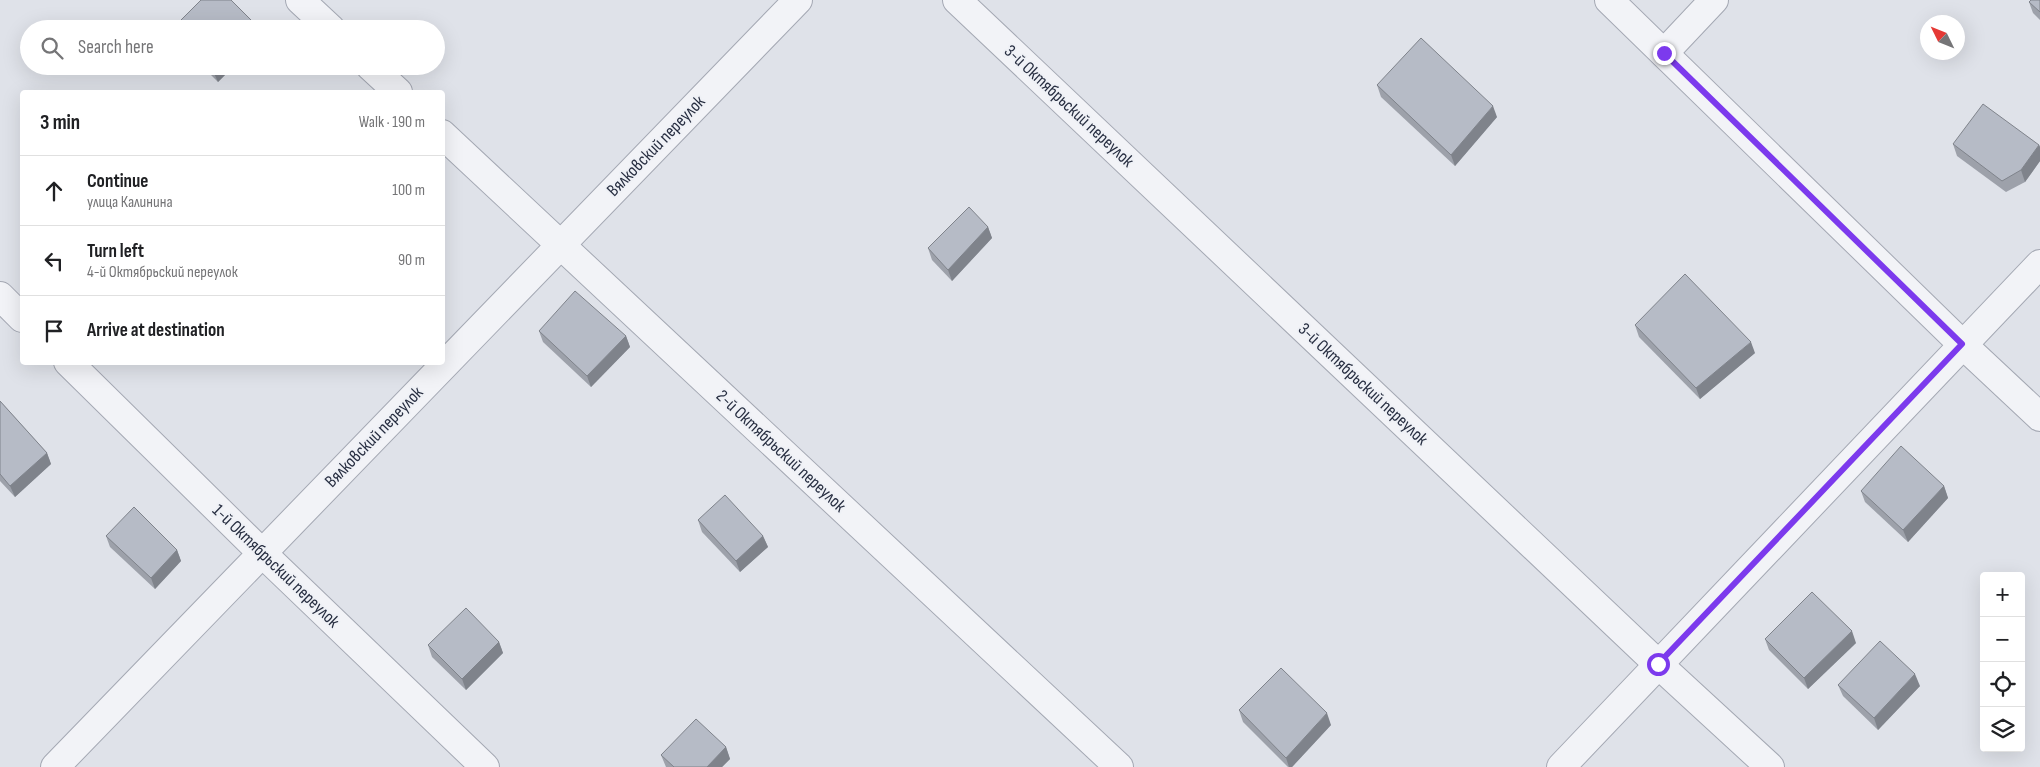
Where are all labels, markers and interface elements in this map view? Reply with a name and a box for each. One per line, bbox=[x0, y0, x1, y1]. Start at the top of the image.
north arrow bbox=[1920, 15, 1965, 60]
search box bbox=[20, 20, 445, 75]
icon: search bbox=[38, 34, 66, 62]
text: Search here bbox=[78, 36, 154, 59]
street label: 3-й Октябрьский переулок bbox=[1000, 40, 1138, 172]
route end bbox=[1653, 42, 1676, 65]
street label: Вялковский переулок bbox=[603, 91, 710, 201]
text: 3 min bbox=[40, 110, 80, 135]
text: Walk · 190 m bbox=[359, 113, 425, 132]
text: Continue bbox=[87, 170, 148, 193]
icon: ahead bbox=[40, 177, 68, 205]
text: 100 m bbox=[392, 181, 425, 200]
text: улица Калинина bbox=[87, 193, 173, 212]
text: Turn left bbox=[87, 240, 144, 263]
icon: left bbox=[40, 247, 68, 275]
text: 90 m bbox=[398, 251, 425, 270]
text: 4-й Октябрьский переулок bbox=[87, 263, 238, 282]
icon: arrive bbox=[40, 317, 68, 345]
street label: 3-й Октябрьский переулок bbox=[1294, 318, 1432, 450]
text: Arrive at destination bbox=[87, 319, 225, 342]
street label: Вялковский переулок bbox=[321, 382, 428, 492]
street label: 2-й Октябрьский переулок bbox=[712, 386, 850, 517]
street label: 1-й Октябрьский переулок bbox=[208, 500, 344, 632]
map controls bbox=[1980, 572, 2025, 752]
button: + bbox=[1980, 572, 2025, 617]
button: − bbox=[1980, 617, 2025, 662]
route start bbox=[1647, 653, 1670, 676]
button: locate bbox=[1980, 662, 2025, 707]
button: layers bbox=[1980, 707, 2025, 752]

